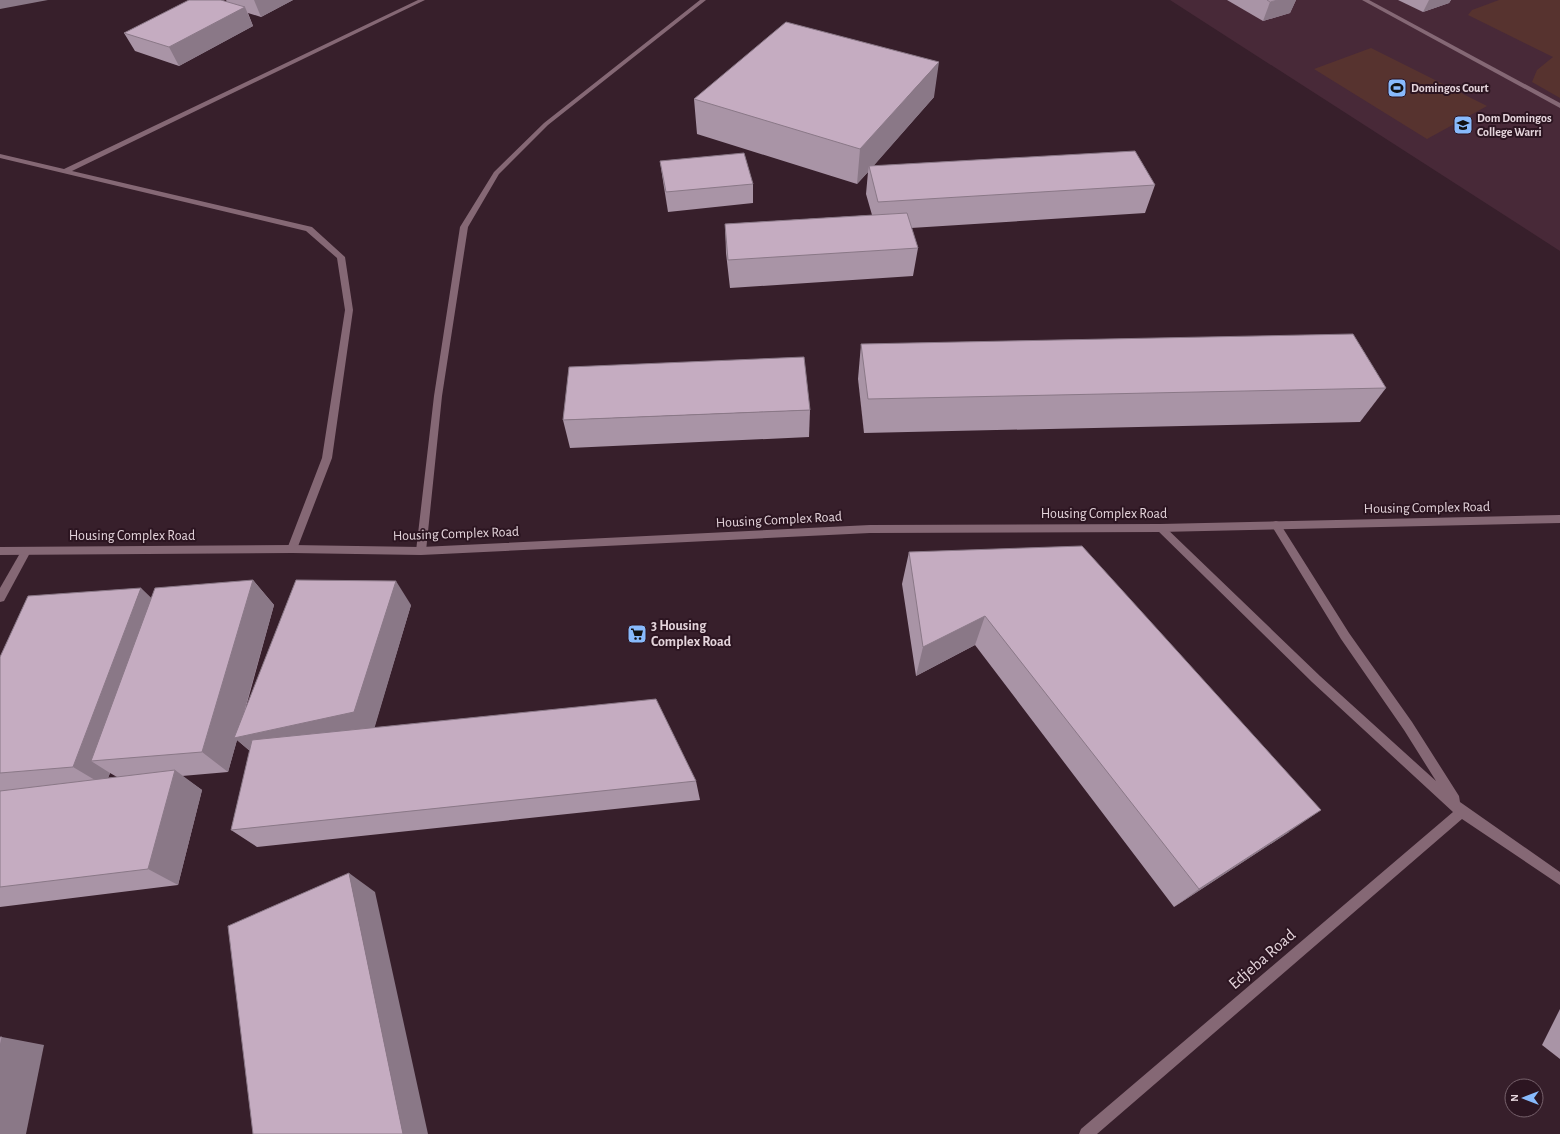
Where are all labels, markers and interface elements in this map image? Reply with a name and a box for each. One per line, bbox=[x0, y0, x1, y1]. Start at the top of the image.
sports icon: Domingos Court bbox=[1386, 77, 1408, 99]
place label: Domingos Court bbox=[1411, 82, 1489, 94]
place label: Dom Domingos College Warri bbox=[1477, 112, 1552, 138]
school or university icon: Dom Domingos College Warri bbox=[1452, 114, 1474, 136]
street label: Housing Complex Road bbox=[1364, 500, 1490, 516]
street label: Housing Complex Road bbox=[1041, 507, 1167, 521]
street label: Housing Complex Road bbox=[715, 510, 843, 530]
street label: Housing Complex Road bbox=[393, 525, 519, 543]
street label: Housing Complex Road bbox=[69, 529, 195, 543]
place label: 3 Housing Complex Road bbox=[651, 619, 732, 649]
supermarket icon: 3 Housing Complex Road bbox=[626, 623, 648, 645]
street label: Edjeba Road bbox=[1225, 926, 1299, 993]
north arrow bbox=[1504, 1078, 1544, 1118]
text: N bbox=[1509, 1094, 1520, 1102]

